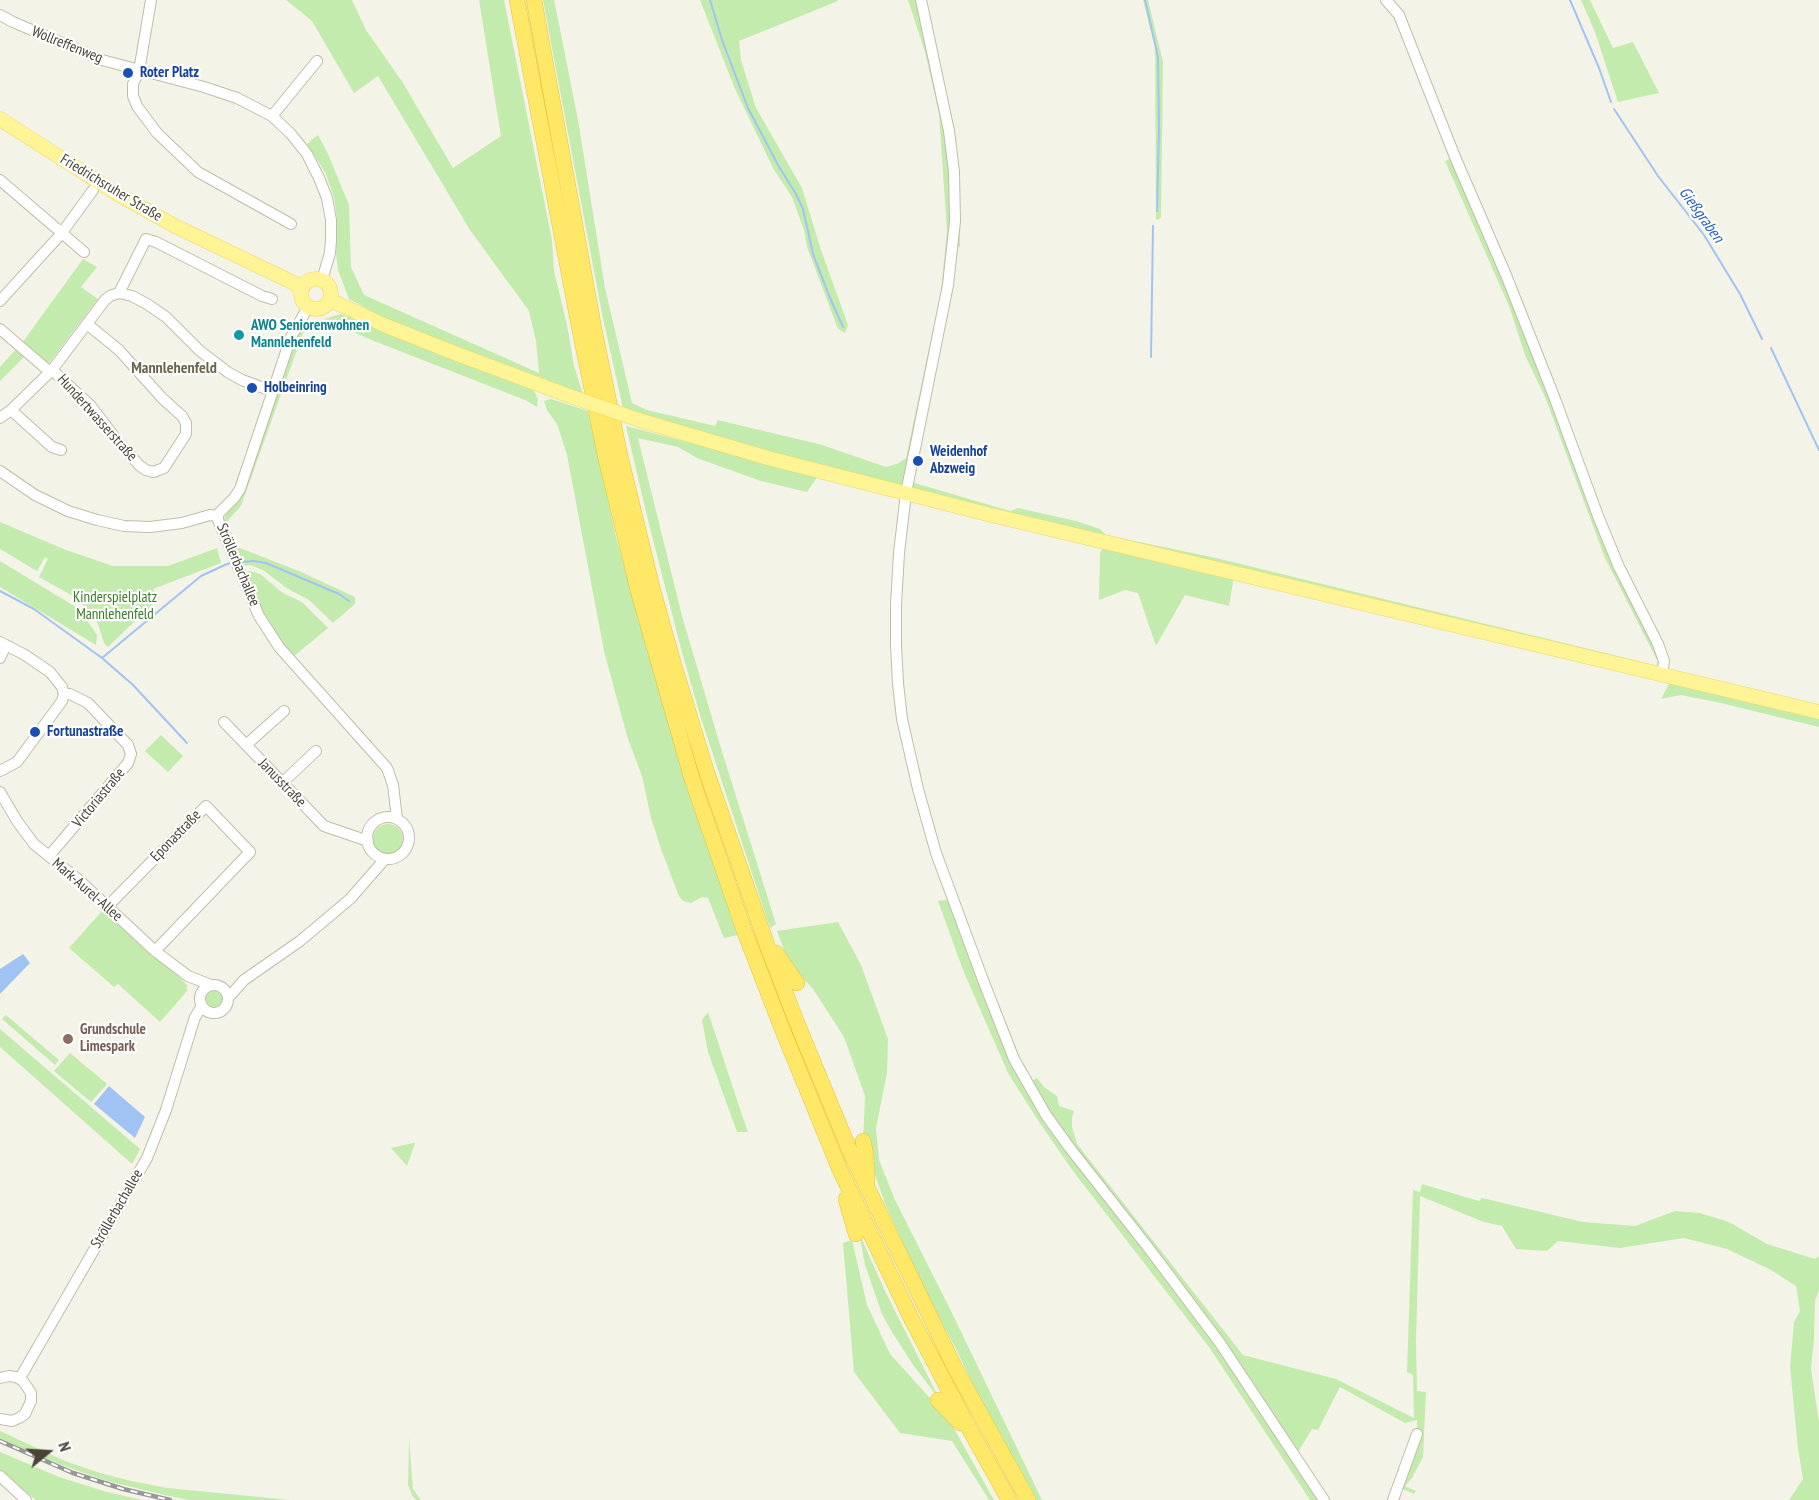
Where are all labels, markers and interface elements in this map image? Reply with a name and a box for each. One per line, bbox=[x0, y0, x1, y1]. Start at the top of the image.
street label: Wollreffenweg bbox=[29, 23, 105, 67]
place label: Roter Platz bbox=[140, 64, 199, 82]
marker: Roter Platz bbox=[121, 66, 135, 80]
street label: Friedrichsruher Straße bbox=[57, 151, 165, 225]
water label: Gießgraben bbox=[1674, 183, 1728, 247]
place label: AWO Seniorenwohnen Mannlehenfeld bbox=[251, 317, 369, 352]
marker: AWO Seniorenwohnen Mannlehenfeld bbox=[232, 328, 246, 342]
district label: Mannlehenfeld bbox=[131, 358, 217, 378]
street label: Hundertwasserstraße bbox=[53, 371, 141, 465]
place label: Holbeinring bbox=[264, 379, 327, 397]
marker: Holbeinring bbox=[245, 381, 259, 395]
place label: Weidenhof Abzweig bbox=[930, 443, 987, 478]
marker: Weidenhof Abzweig bbox=[911, 454, 925, 468]
street label: Ströllerbachallee bbox=[212, 521, 264, 609]
park label: Kinderspielplatz Mannlehenfeld bbox=[73, 589, 157, 624]
place label: Fortunastraße bbox=[47, 723, 123, 741]
marker: Fortunastraße bbox=[28, 725, 42, 739]
street label: Janusstraße bbox=[254, 755, 310, 811]
street label: Victoriastraße bbox=[69, 765, 129, 831]
street label: Eponastraße bbox=[147, 806, 205, 866]
street label: Mark-Aurel-Allee bbox=[48, 855, 126, 925]
place label: Grundschule Limespark bbox=[80, 1021, 146, 1056]
marker: Grundschule Limespark bbox=[61, 1032, 75, 1046]
street label: Ströllerbachallee bbox=[87, 1166, 147, 1252]
north arrow bbox=[18, 1422, 78, 1482]
text: N bbox=[54, 1439, 76, 1454]

